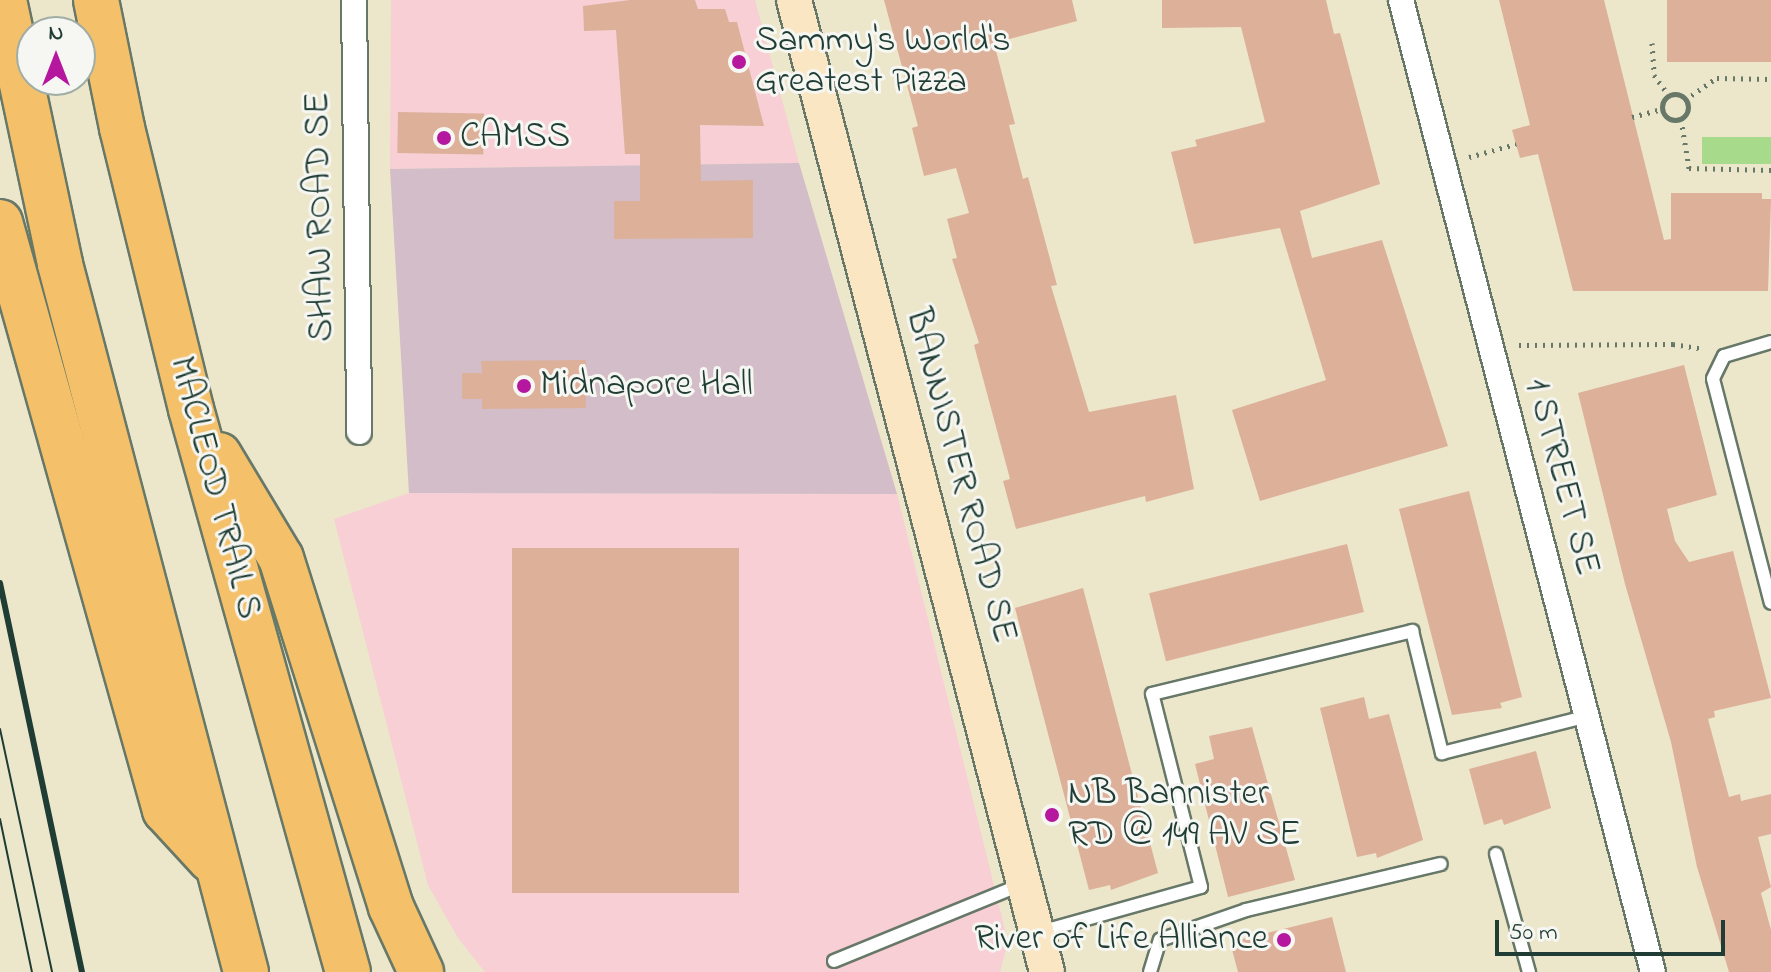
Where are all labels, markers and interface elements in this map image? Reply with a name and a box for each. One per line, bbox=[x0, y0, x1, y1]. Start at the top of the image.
north arrow bbox=[16, 16, 96, 96]
text: N bbox=[49, 18, 63, 50]
place label: Sammy's World's Greatest Pizza bbox=[755, 19, 1011, 104]
marker: Sammy's World's Greatest Pizza bbox=[730, 53, 748, 71]
street label: SHAW ROAD SE bbox=[297, 92, 345, 342]
place label: CAMSS bbox=[460, 116, 570, 160]
marker: CAMSS bbox=[435, 129, 453, 147]
street label: BANNISTER ROAD SE bbox=[895, 304, 1025, 648]
street label: MACLEOD TRAIL S bbox=[158, 352, 270, 624]
place label: Midnapore Hall bbox=[540, 364, 753, 408]
street label: 1 STREET SE bbox=[1514, 374, 1608, 580]
marker: Midnapore Hall bbox=[515, 377, 533, 395]
place label: NB Bannister RD @ 149 AV SE bbox=[1068, 772, 1301, 857]
marker: NB Bannister RD @ 149 AV SE bbox=[1043, 806, 1061, 824]
scale bar bbox=[1499, 904, 1729, 954]
text: 50 m bbox=[1509, 916, 1558, 951]
place label: River of Life Alliance bbox=[974, 918, 1268, 962]
marker: River of Life Alliance bbox=[1275, 931, 1293, 949]

